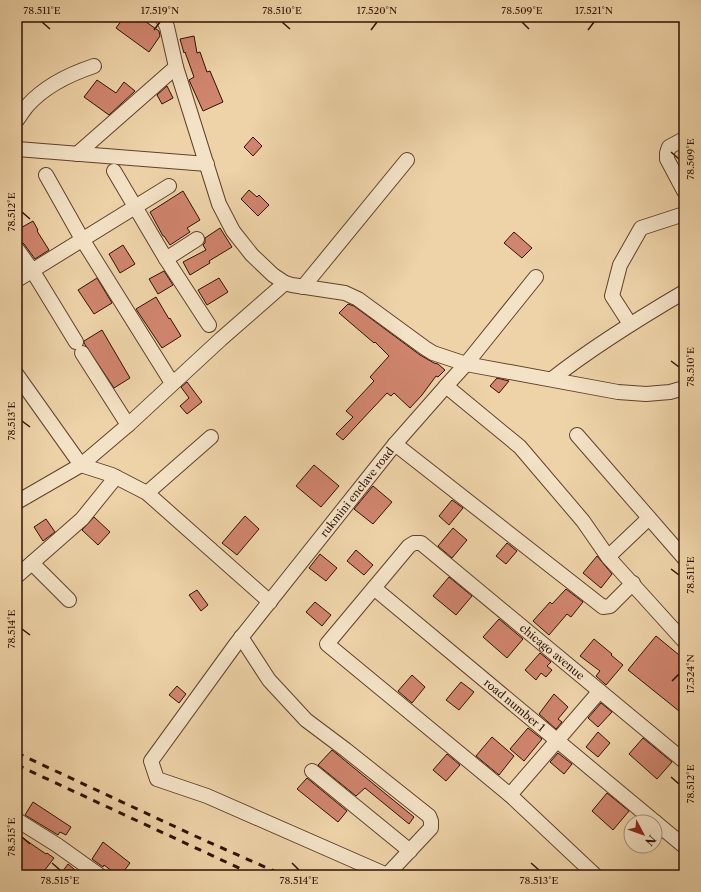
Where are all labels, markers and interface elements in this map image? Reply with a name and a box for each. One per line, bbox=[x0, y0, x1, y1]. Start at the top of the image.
text: 78.511°E bbox=[23, 4, 61, 17]
text: 17.519°N bbox=[141, 4, 179, 17]
text: 78.510°E bbox=[262, 4, 302, 17]
text: 17.520°N bbox=[357, 4, 397, 17]
text: 78.509°E bbox=[501, 4, 543, 17]
text: 17.521°N bbox=[575, 4, 613, 17]
text: 78.509°E bbox=[684, 138, 697, 180]
text: 78.512°E bbox=[5, 192, 18, 232]
text: 78.510°E bbox=[684, 347, 697, 387]
text: 78.513°E bbox=[5, 401, 18, 440]
street label: rukmini enclave road bbox=[317, 444, 397, 540]
text: 78.511°E bbox=[684, 556, 697, 594]
text: 78.514°E bbox=[5, 609, 18, 649]
street label: chicago avenue bbox=[517, 621, 588, 683]
text: 17.524°N bbox=[684, 654, 697, 694]
street label: road number 1 bbox=[481, 676, 548, 735]
text: 78.512°E bbox=[684, 764, 697, 804]
north arrow bbox=[623, 814, 663, 854]
text: 78.515°E bbox=[5, 818, 18, 856]
text: N bbox=[642, 832, 659, 849]
text: 78.515°E bbox=[41, 874, 79, 887]
text: 78.514°E bbox=[279, 874, 319, 887]
text: 78.513°E bbox=[520, 874, 559, 887]

